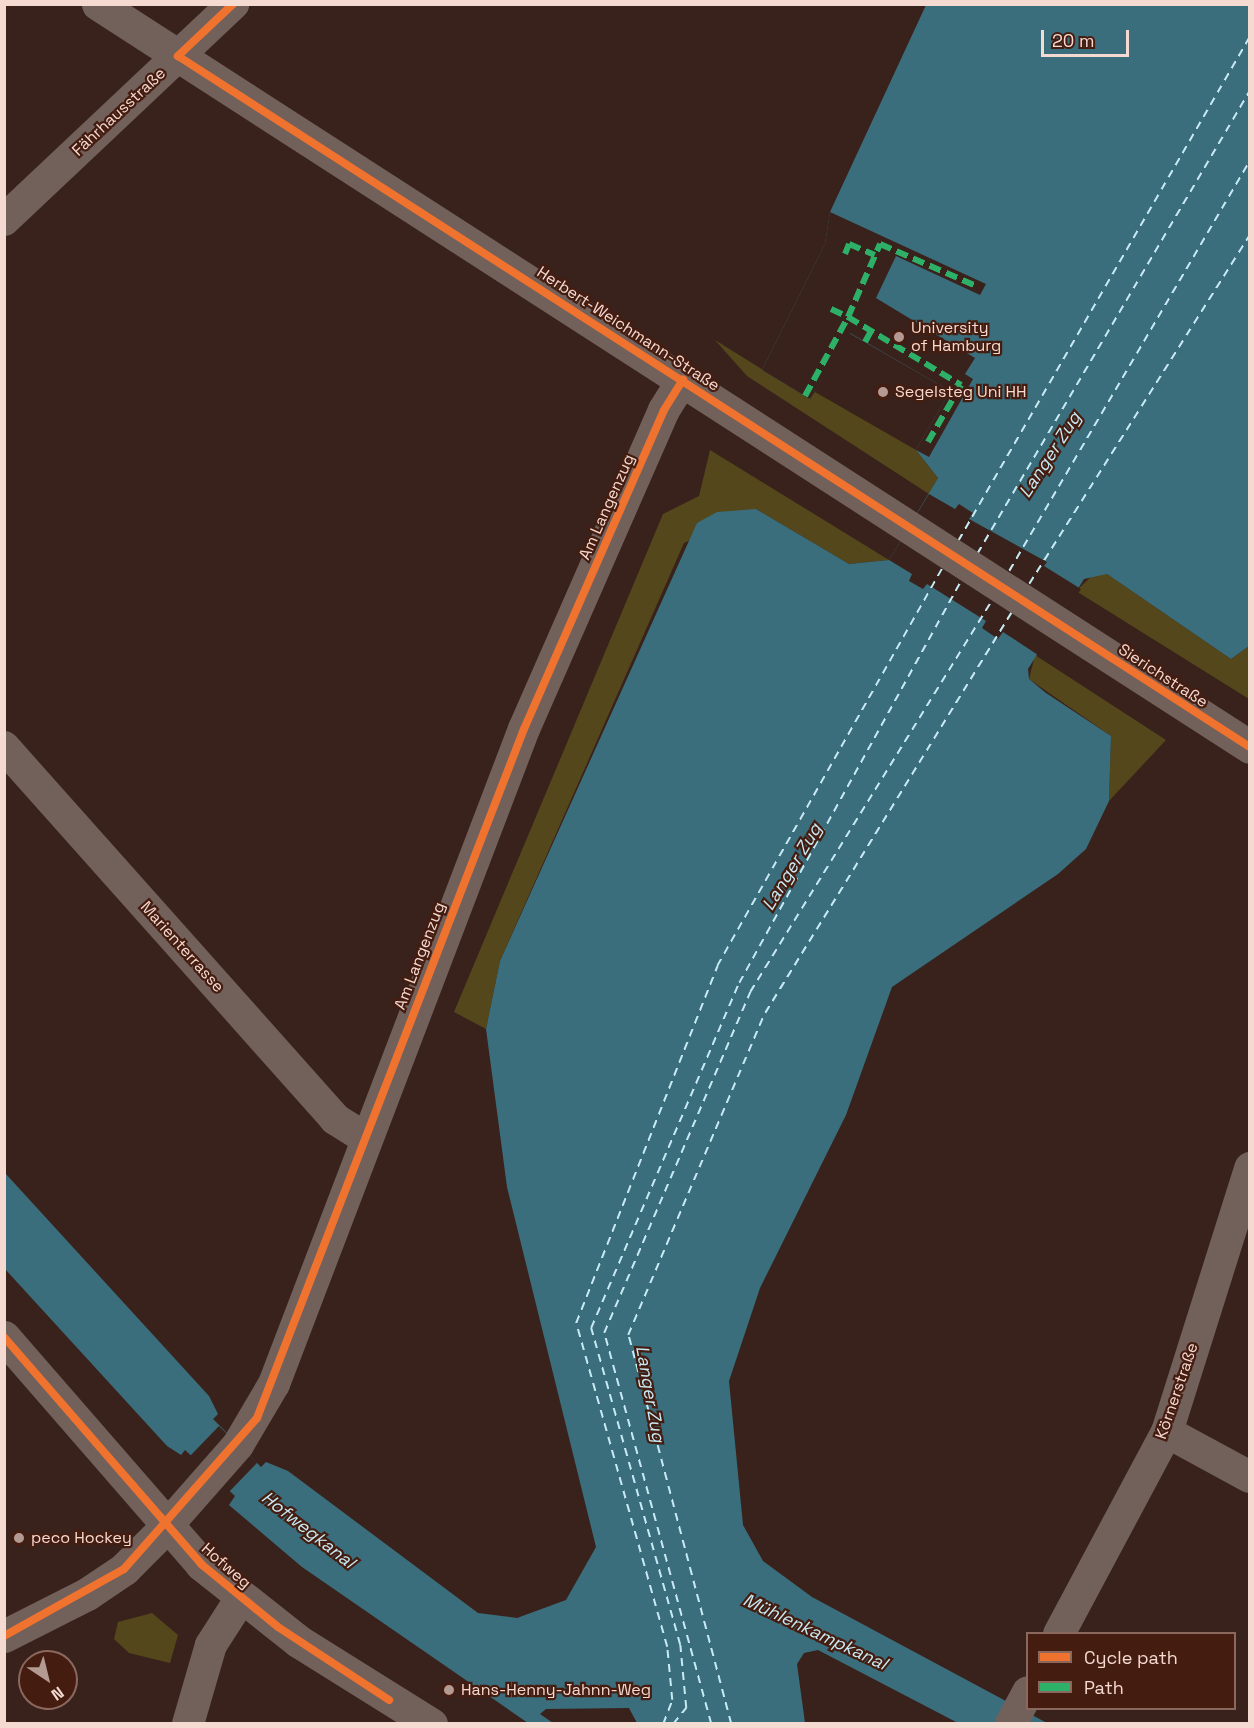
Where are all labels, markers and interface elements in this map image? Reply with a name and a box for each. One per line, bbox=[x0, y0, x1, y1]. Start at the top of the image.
scale bar bbox=[1044, 18, 1132, 56]
text: 20 m bbox=[1052, 29, 1095, 52]
street label: Fährhausstraße bbox=[68, 64, 170, 160]
street label: Herbert-Weichmann-Straße bbox=[533, 263, 723, 395]
place label: University of Hamburg bbox=[911, 318, 1001, 356]
marker: University of Hamburg bbox=[892, 330, 906, 344]
place label: Segelsteg Uni HH bbox=[895, 382, 1027, 402]
marker: Segelsteg Uni HH bbox=[876, 385, 890, 399]
water label: Langer Zug bbox=[1014, 408, 1086, 502]
street label: Am Langenzug bbox=[575, 451, 639, 563]
street label: Sierichstraße bbox=[1115, 640, 1211, 712]
water label: Langer Zug bbox=[758, 820, 826, 914]
street label: Marienterrasse bbox=[136, 898, 228, 996]
street label: Am Langenzug bbox=[391, 900, 449, 1012]
street label: Körnerstraße bbox=[1152, 1340, 1202, 1442]
water label: Langer Zug bbox=[631, 1344, 669, 1444]
water label: Hofwegkanal bbox=[257, 1487, 359, 1573]
place label: peco Hockey bbox=[31, 1528, 132, 1548]
marker: peco Hockey bbox=[12, 1531, 26, 1545]
street label: Hofweg bbox=[197, 1539, 255, 1593]
water label: Mühlenkampkanal bbox=[740, 1589, 890, 1675]
legend bbox=[1026, 1632, 1236, 1710]
text: Cycle path bbox=[1084, 1646, 1178, 1669]
north arrow bbox=[18, 1650, 78, 1710]
text: Path bbox=[1084, 1676, 1124, 1699]
place label: Hans-Henny-Jahnn-Weg bbox=[461, 1680, 651, 1700]
text: N bbox=[47, 1682, 68, 1705]
marker: Hans-Henny-Jahnn-Weg bbox=[442, 1683, 456, 1697]

